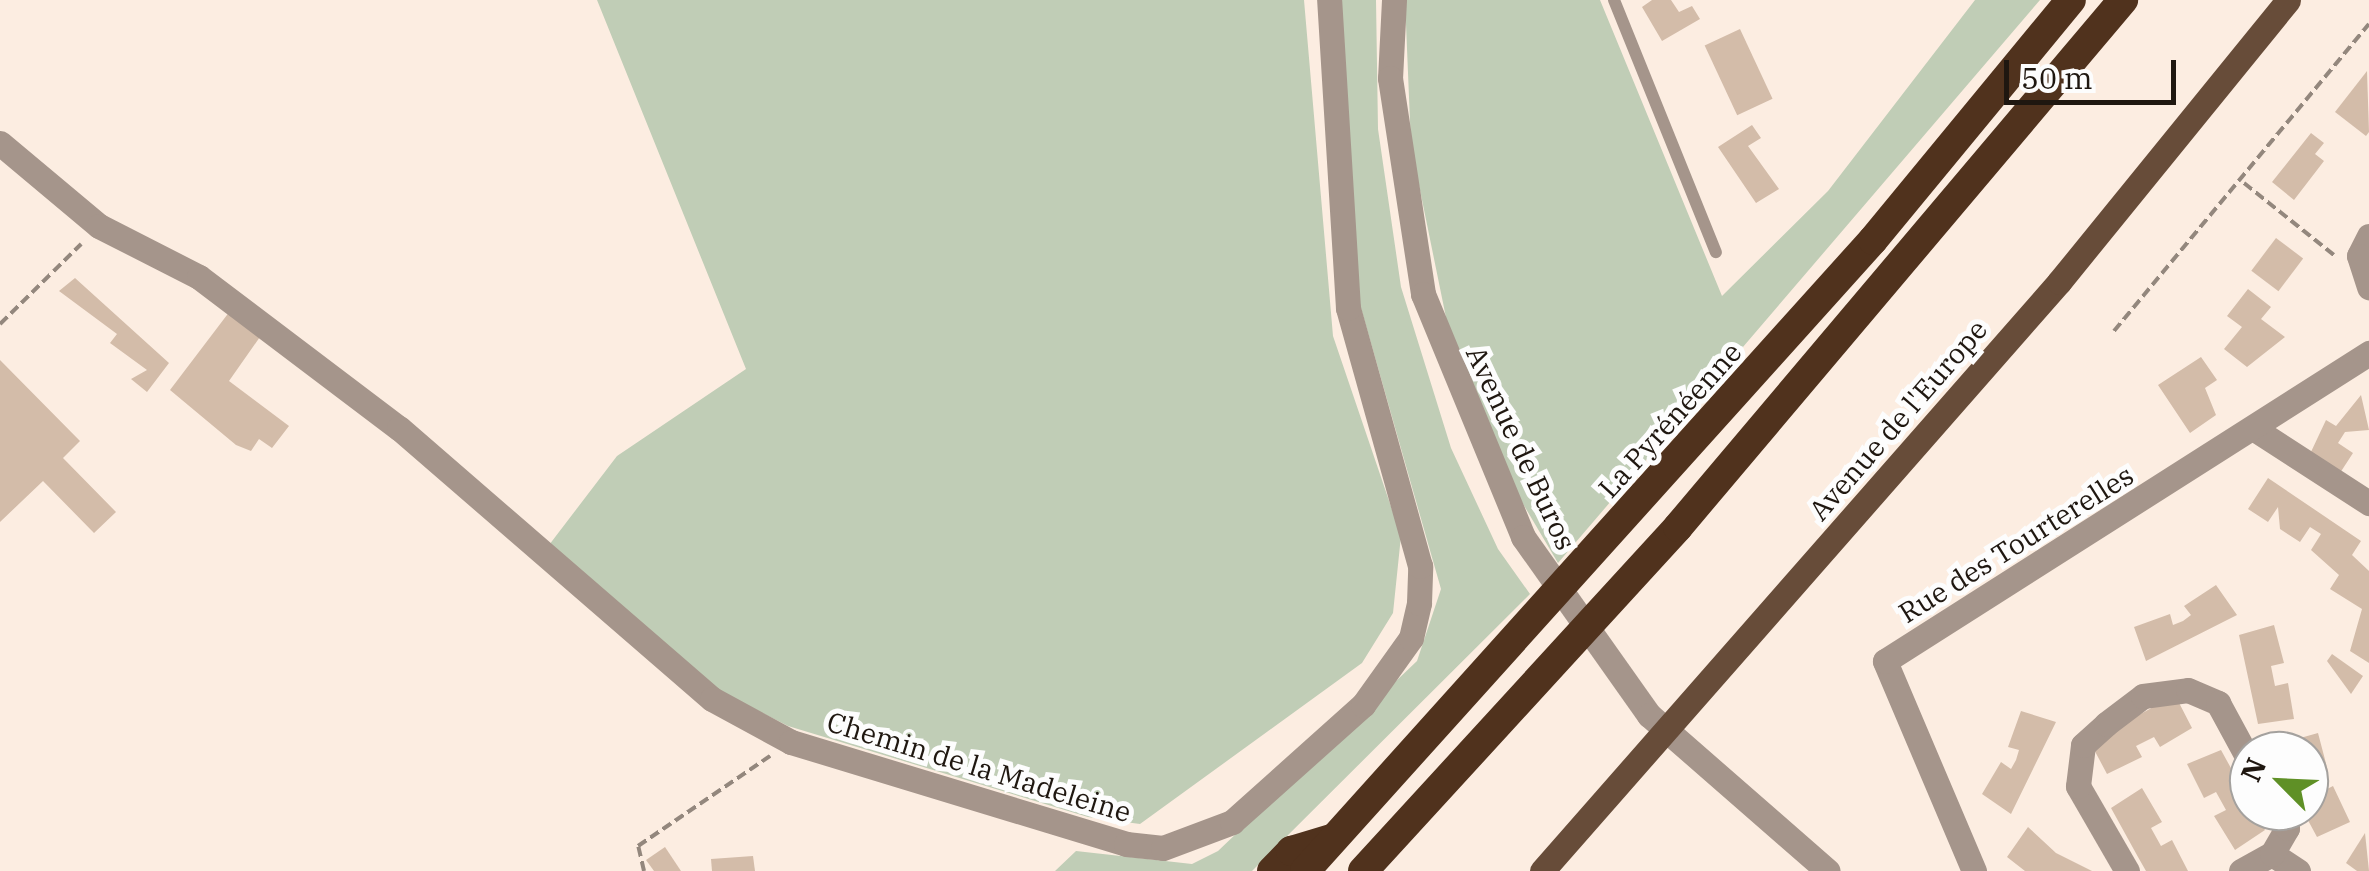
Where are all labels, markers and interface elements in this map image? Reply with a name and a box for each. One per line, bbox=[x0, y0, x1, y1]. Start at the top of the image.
scale bar bbox=[2009, 40, 2182, 102]
text: 50 m bbox=[2021, 58, 2093, 97]
street label: Avenue de l'Europe bbox=[1802, 313, 1994, 527]
street label: La Pyrénéenne bbox=[1591, 335, 1749, 505]
street label: Avenue de Buros bbox=[1459, 341, 1583, 555]
street label: Rue des Tourterelles bbox=[1892, 458, 2140, 630]
street label: Chemin de la Madeleine bbox=[823, 705, 1135, 829]
north arrow bbox=[2229, 731, 2329, 831]
text: N bbox=[2232, 752, 2274, 787]

